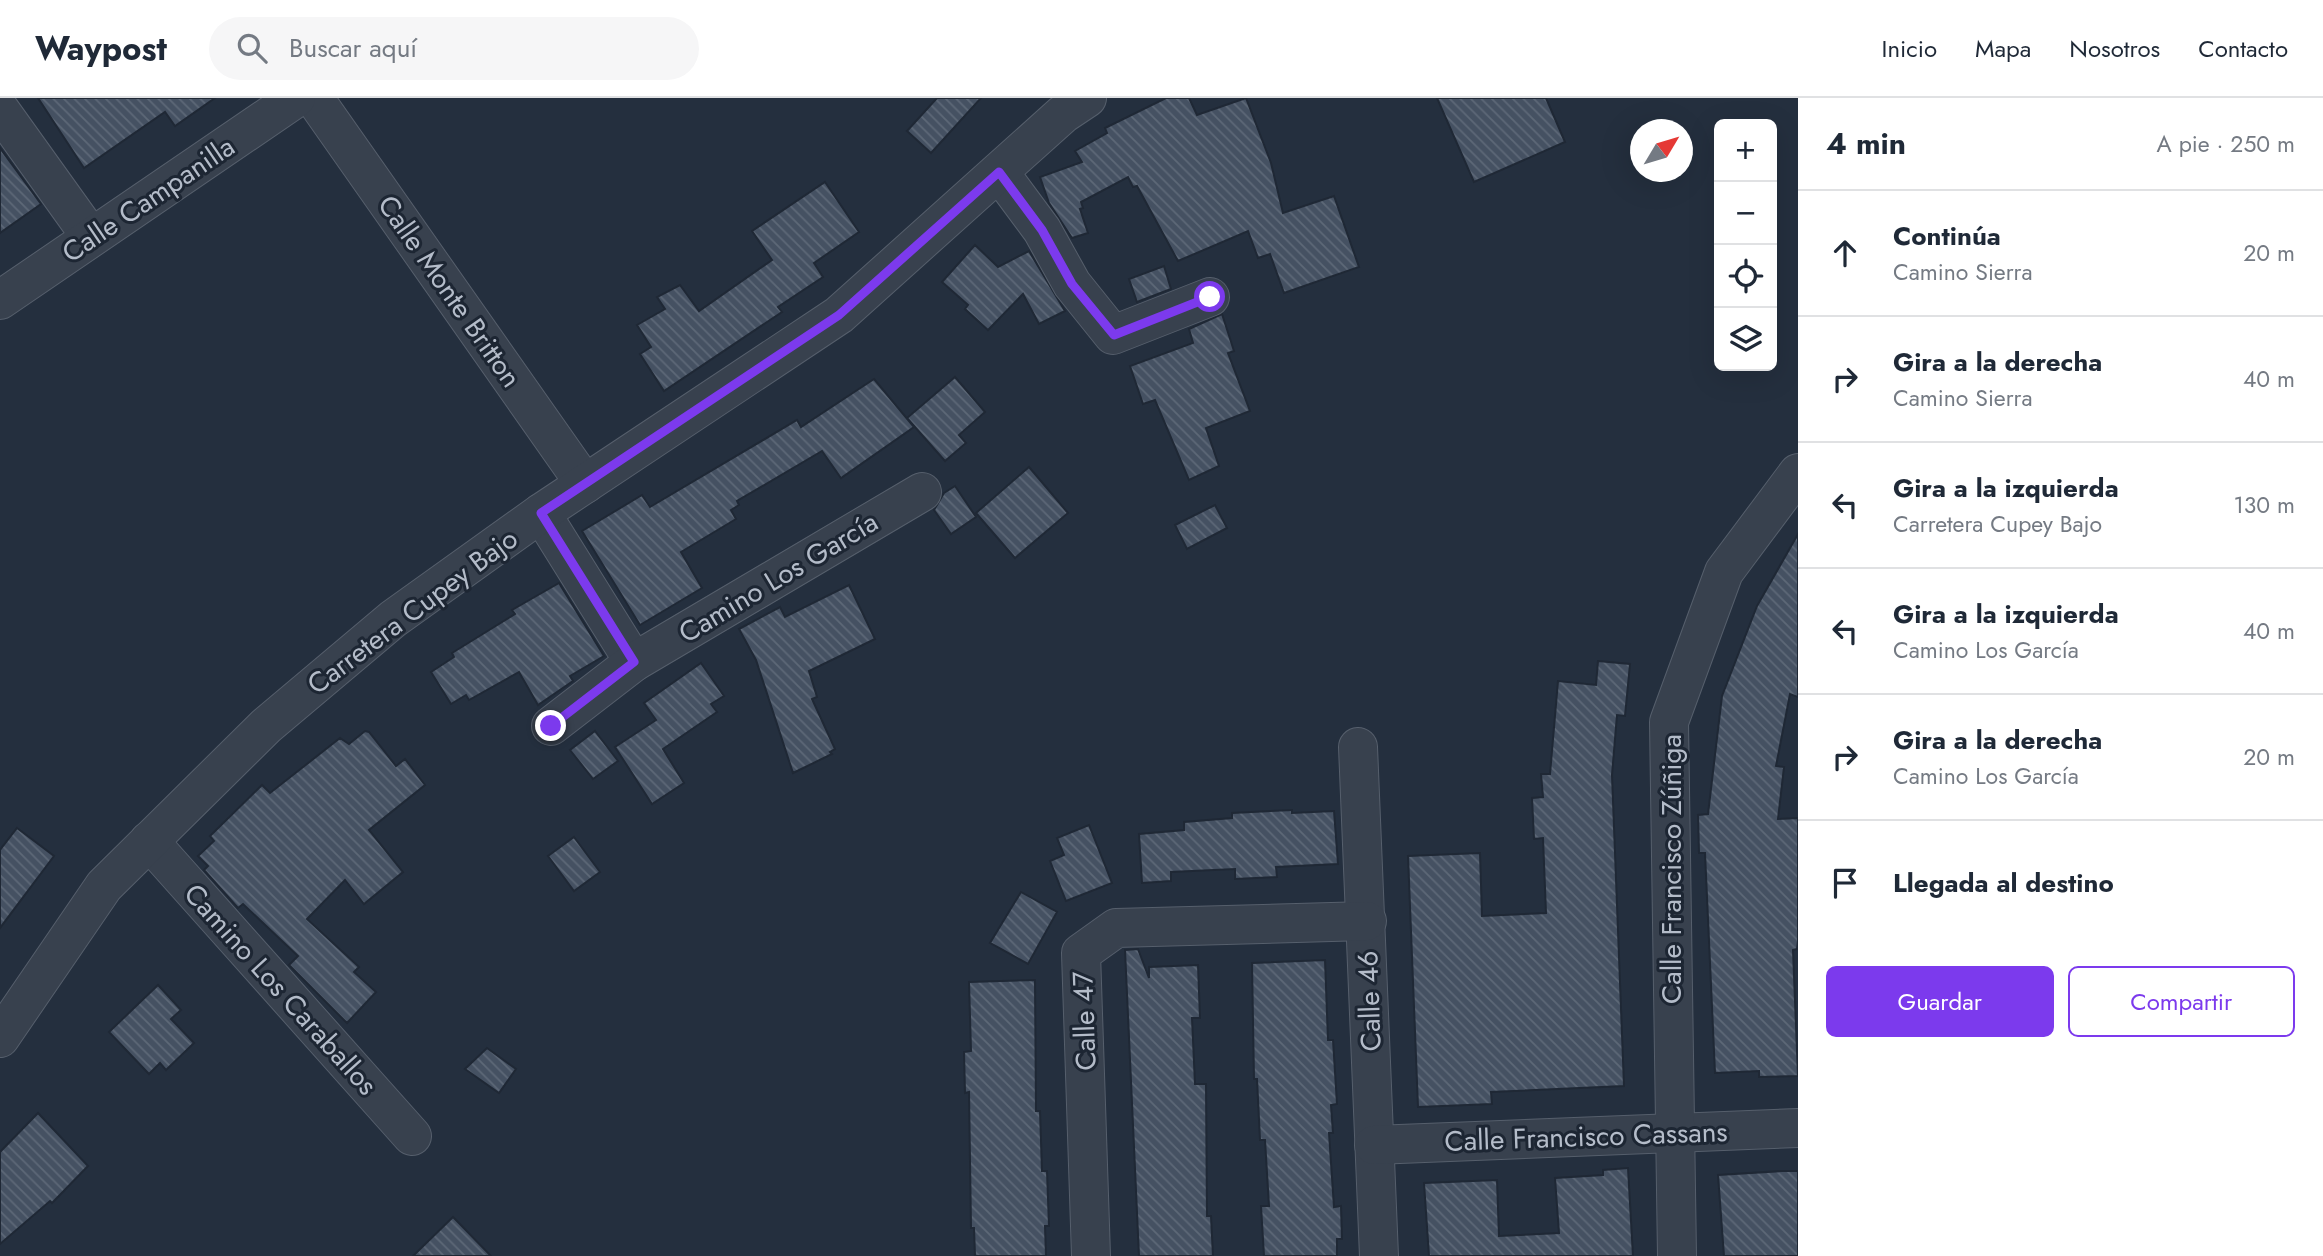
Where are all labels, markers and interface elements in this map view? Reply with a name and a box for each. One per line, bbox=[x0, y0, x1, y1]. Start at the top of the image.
search box bbox=[209, 17, 699, 80]
text: Waypost bbox=[35, 25, 167, 72]
icon: search bbox=[233, 29, 271, 67]
text: Buscar aquí bbox=[289, 29, 417, 67]
text: Inicio bbox=[1882, 31, 1937, 66]
text: Mapa bbox=[1975, 31, 2031, 66]
text: Nosotros bbox=[2069, 31, 2160, 66]
text: Contacto bbox=[2198, 31, 2288, 66]
north arrow bbox=[1630, 119, 1693, 182]
map controls bbox=[1714, 119, 1777, 371]
button: + bbox=[1714, 119, 1777, 182]
text: 4 min bbox=[1826, 122, 1906, 165]
street label: Calle Campanilla bbox=[54, 126, 243, 272]
text: A pie · 250 m bbox=[2157, 127, 2295, 161]
button: − bbox=[1714, 182, 1777, 245]
street label: Calle Monte Britton bbox=[368, 187, 531, 396]
text: Continúa bbox=[1893, 217, 2001, 255]
icon: ahead bbox=[1826, 234, 1864, 272]
text: 20 m bbox=[2243, 236, 2295, 270]
button: locate bbox=[1714, 245, 1777, 308]
text: Camino Sierra bbox=[1893, 255, 2033, 289]
route start bbox=[1194, 281, 1225, 312]
button: layers bbox=[1714, 308, 1777, 371]
text: Gira a la derecha bbox=[1893, 343, 2102, 381]
icon: right bbox=[1826, 360, 1864, 398]
text: 40 m bbox=[2243, 362, 2295, 396]
text: Camino Sierra bbox=[1893, 381, 2033, 415]
text: Gira a la izquierda bbox=[1893, 469, 2119, 507]
icon: left bbox=[1826, 486, 1864, 524]
text: 130 m bbox=[2233, 488, 2295, 522]
street label: Camino Los García bbox=[671, 502, 886, 653]
text: Carretera Cupey Bajo bbox=[1893, 507, 2102, 541]
street label: Carretera Cupey Bajo bbox=[298, 518, 526, 704]
text: Gira a la izquierda bbox=[1893, 595, 2119, 633]
icon: left bbox=[1826, 612, 1864, 650]
text: 40 m bbox=[2243, 614, 2295, 648]
text: Camino Los García bbox=[1893, 633, 2079, 667]
route end bbox=[535, 710, 566, 741]
text: Gira a la derecha bbox=[1893, 721, 2102, 759]
street label: Calle Francisco Zúñiga bbox=[1651, 734, 1692, 1004]
icon: right bbox=[1826, 738, 1864, 776]
text: 20 m bbox=[2243, 740, 2295, 774]
text: Camino Los García bbox=[1893, 759, 2079, 793]
icon: arrive bbox=[1826, 864, 1864, 902]
text: Llegada al destino bbox=[1893, 864, 2114, 902]
street label: Camino Los Caraballos bbox=[174, 874, 387, 1104]
street label: Calle 46 bbox=[1347, 950, 1392, 1052]
button: Guardar bbox=[1826, 966, 2054, 1037]
button: Compartir bbox=[2068, 966, 2295, 1037]
street label: Calle 47 bbox=[1062, 970, 1107, 1071]
street label: Calle Francisco Cassans bbox=[1444, 1111, 1728, 1162]

